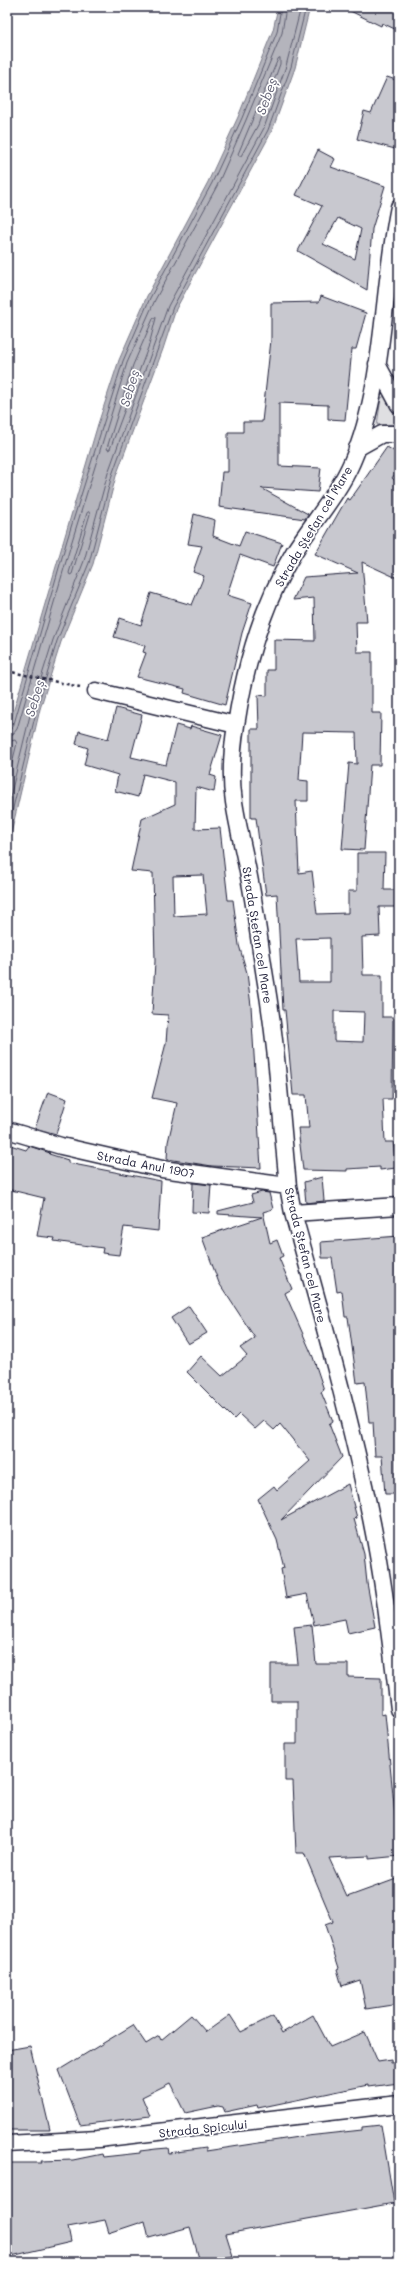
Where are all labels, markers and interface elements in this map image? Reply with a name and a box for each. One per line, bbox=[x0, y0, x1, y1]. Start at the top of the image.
water label: Sebeș bbox=[252, 75, 281, 117]
water label: Sebeș bbox=[115, 367, 144, 409]
street label: Strada Ștefan cel Mare bbox=[271, 463, 356, 590]
water label: Sebeș bbox=[20, 677, 49, 719]
street label: Strada Ștefan cel Mare bbox=[238, 865, 277, 1005]
street label: Strada Anul 1907 bbox=[96, 1147, 197, 1181]
street label: Strada Ștefan cel Mare bbox=[281, 1186, 331, 1324]
street label: Strada Spicului bbox=[158, 2115, 248, 2141]

